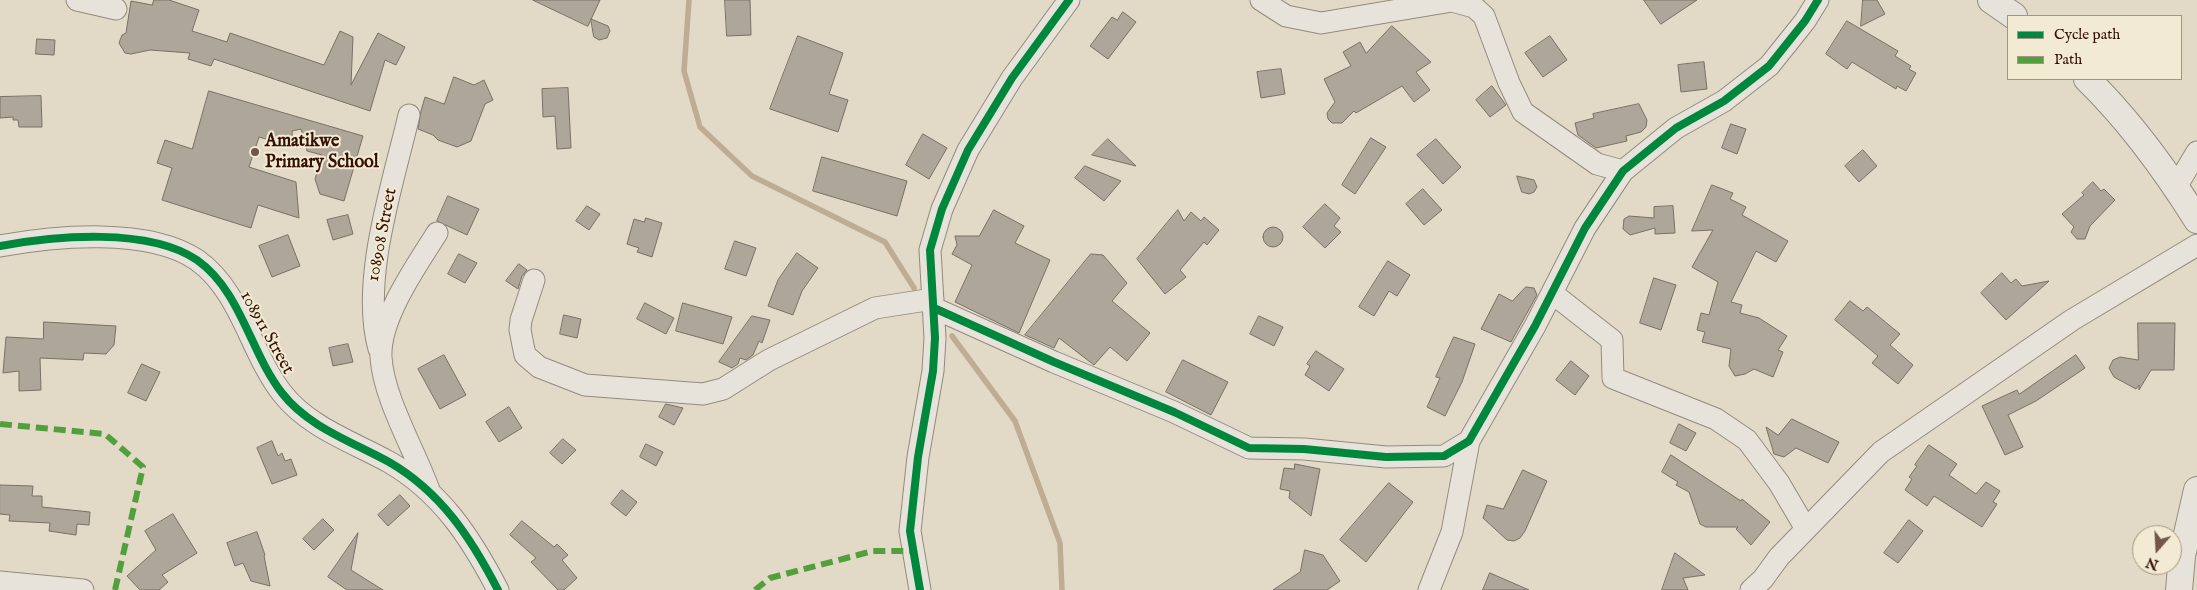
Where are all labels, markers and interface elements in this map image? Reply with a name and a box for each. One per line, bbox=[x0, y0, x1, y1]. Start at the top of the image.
legend bbox=[2007, 15, 2182, 80]
text: Cycle path bbox=[2054, 25, 2120, 44]
text: Path bbox=[2054, 50, 2082, 69]
place label: Amatikwe Primary School bbox=[265, 131, 379, 173]
marker: Amatikwe Primary School bbox=[249, 146, 261, 158]
street label: 108908 Street bbox=[363, 186, 403, 284]
street label: 108911 Street bbox=[234, 287, 298, 379]
north arrow bbox=[2132, 525, 2182, 575]
text: N bbox=[2144, 553, 2161, 574]

